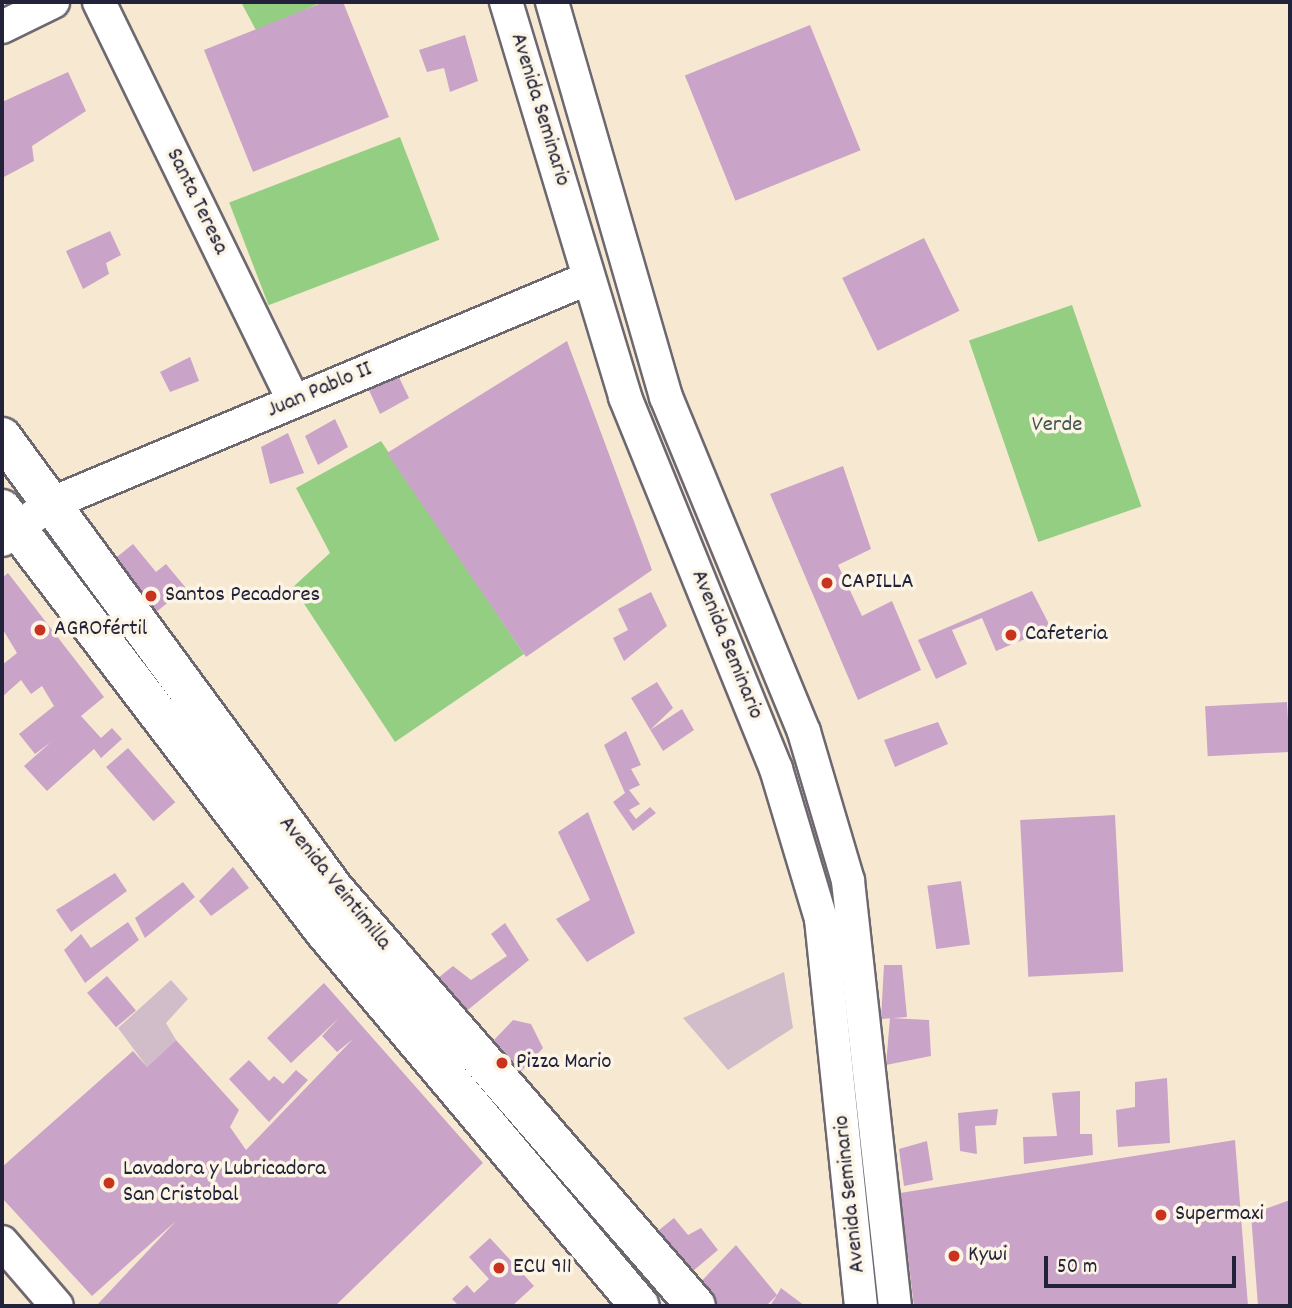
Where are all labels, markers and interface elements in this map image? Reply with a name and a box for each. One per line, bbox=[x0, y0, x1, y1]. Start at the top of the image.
street label: Avenida Seminario bbox=[503, 30, 575, 190]
street label: Santa Teresa bbox=[158, 144, 234, 260]
street label: Juan Pablo II bbox=[263, 357, 377, 425]
park label: Verde bbox=[1032, 412, 1082, 440]
street label: Avenida Seminario bbox=[683, 566, 769, 724]
place label: CAPILLA bbox=[841, 569, 914, 597]
marker: CAPILLA bbox=[819, 575, 835, 591]
place label: Santos Pecadores bbox=[165, 582, 320, 610]
marker: Santos Pecadores bbox=[143, 588, 159, 604]
place label: AGROfértil bbox=[54, 616, 147, 644]
place label: Cafeteria bbox=[1025, 621, 1108, 649]
marker: AGROfértil bbox=[32, 622, 48, 638]
marker: Cafeteria bbox=[1003, 627, 1019, 643]
street label: Avenida Veintimilla bbox=[272, 811, 396, 957]
place label: Pizza Mario bbox=[516, 1049, 611, 1077]
marker: Pizza Mario bbox=[494, 1055, 510, 1071]
street label: Avenida Seminario bbox=[829, 1114, 873, 1274]
place label: Lavadora y Lubricadora San Cristobal bbox=[123, 1156, 326, 1210]
marker: Lavadora y Lubricadora San Cristobal bbox=[101, 1175, 117, 1191]
place label: Supermaxi bbox=[1175, 1201, 1264, 1229]
marker: Supermaxi bbox=[1153, 1207, 1169, 1223]
place label: Kywi bbox=[968, 1242, 1007, 1270]
scale bar bbox=[1047, 1242, 1240, 1286]
marker: Kywi bbox=[946, 1248, 962, 1264]
text: 50 m bbox=[1057, 1253, 1097, 1283]
place label: ECU 911 bbox=[513, 1254, 572, 1282]
marker: ECU 911 bbox=[491, 1260, 507, 1276]

